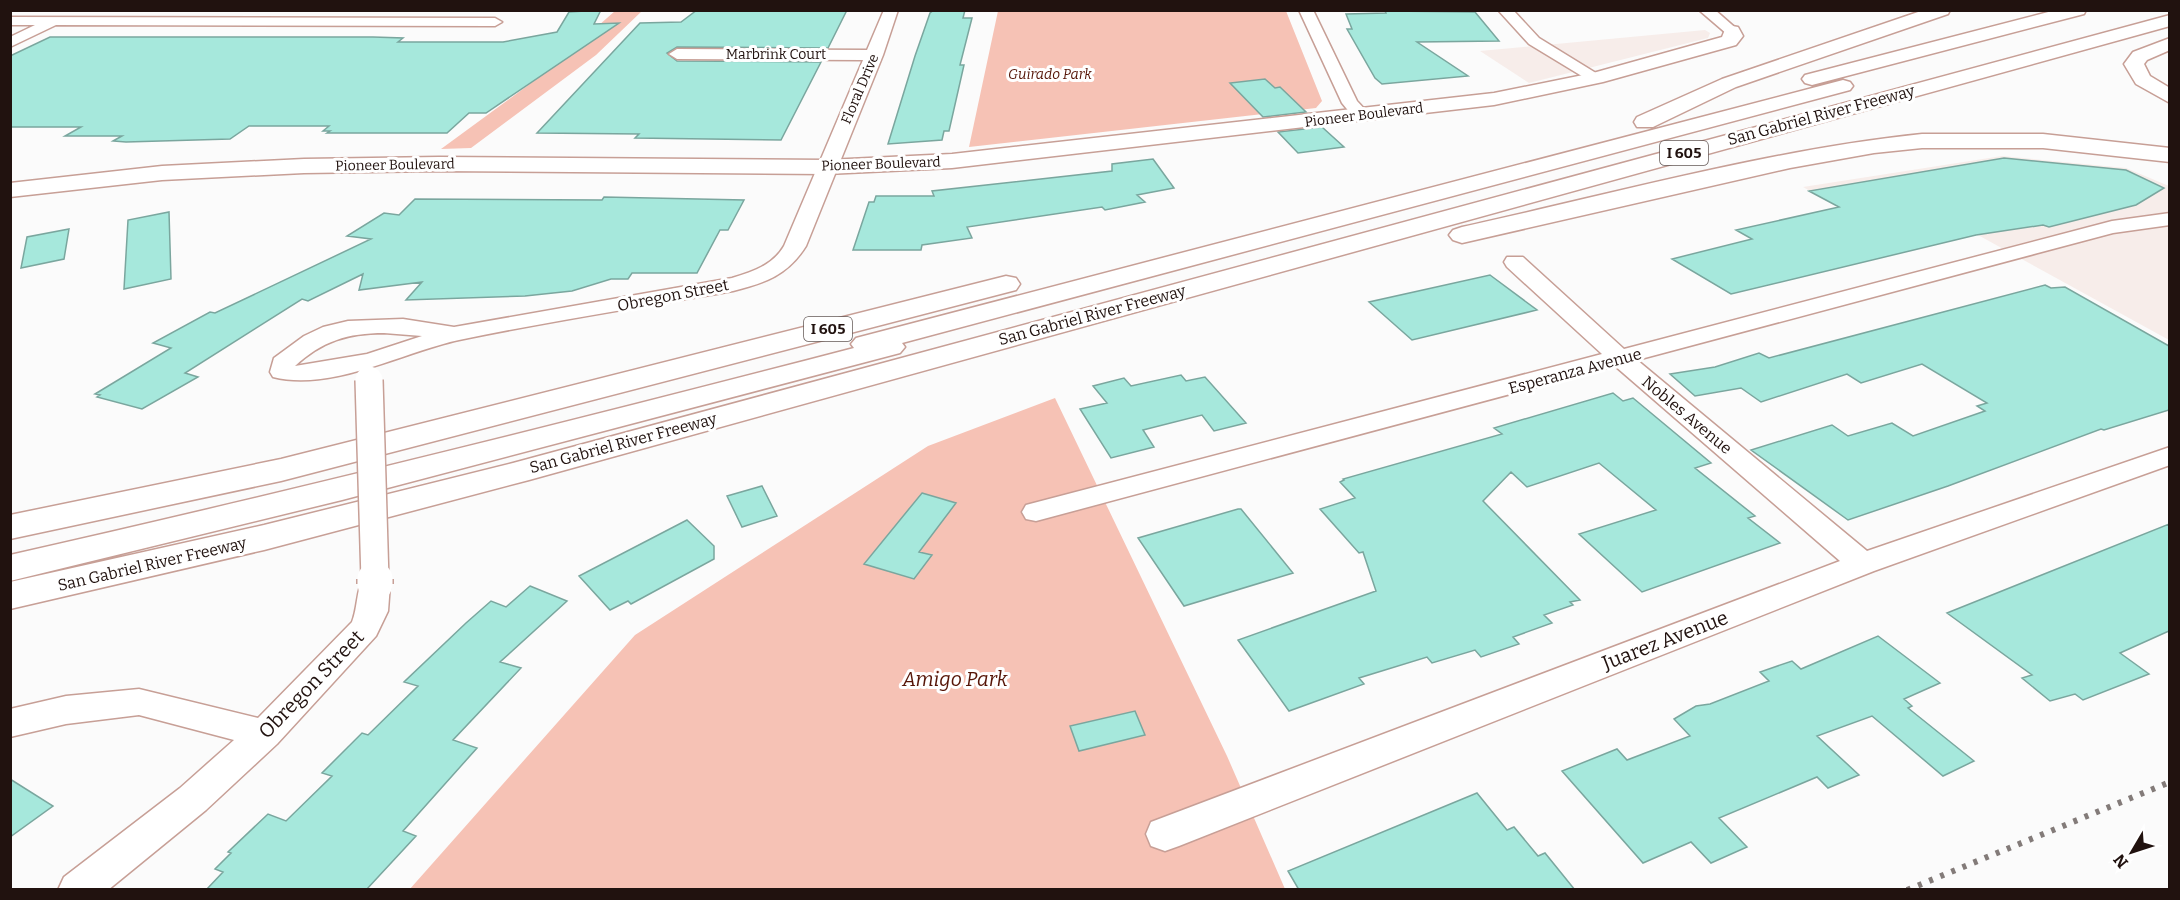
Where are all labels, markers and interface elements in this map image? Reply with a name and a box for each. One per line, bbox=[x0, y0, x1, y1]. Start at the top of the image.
street label: Marbrink Court bbox=[726, 46, 826, 63]
street label: Floral Drive bbox=[838, 51, 882, 127]
park label: Guirado Park bbox=[1008, 66, 1092, 83]
street label: San Gabriel River Freeway bbox=[1725, 81, 1917, 149]
street label: Pioneer Boulevard bbox=[1304, 99, 1424, 131]
road number: I 605 bbox=[1660, 141, 1708, 165]
street label: Pioneer Boulevard bbox=[821, 153, 941, 175]
street label: Pioneer Boulevard bbox=[335, 155, 455, 175]
street label: Obregon Street bbox=[616, 275, 730, 315]
street label: San Gabriel River Freeway bbox=[996, 281, 1188, 349]
road number: I 605 bbox=[804, 317, 852, 341]
street label: Esperanza Avenue bbox=[1506, 344, 1644, 398]
street label: Nobles Avenue bbox=[1638, 372, 1736, 458]
street label: San Gabriel River Freeway bbox=[527, 409, 719, 477]
street label: San Gabriel River Freeway bbox=[56, 533, 249, 595]
street label: Juarez Avenue bbox=[1598, 605, 1731, 675]
street label: Obregon Street bbox=[253, 625, 369, 743]
park label: Amigo Park bbox=[902, 667, 1008, 691]
north arrow bbox=[2102, 822, 2162, 882]
text: N bbox=[2109, 850, 2132, 872]

